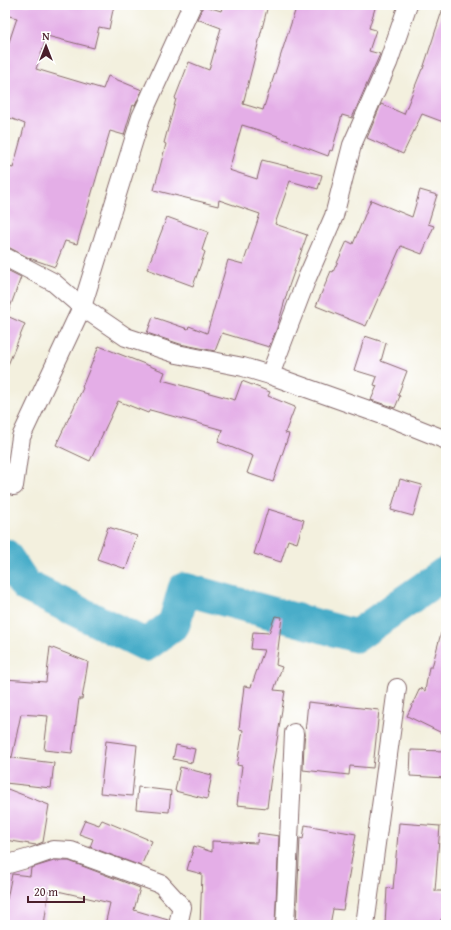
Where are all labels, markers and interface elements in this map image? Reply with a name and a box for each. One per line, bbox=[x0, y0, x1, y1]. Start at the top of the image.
north arrow bbox=[26, 26, 66, 66]
text: N bbox=[42, 28, 50, 44]
scale bar bbox=[28, 878, 84, 904]
text: 20 m bbox=[34, 883, 58, 900]

